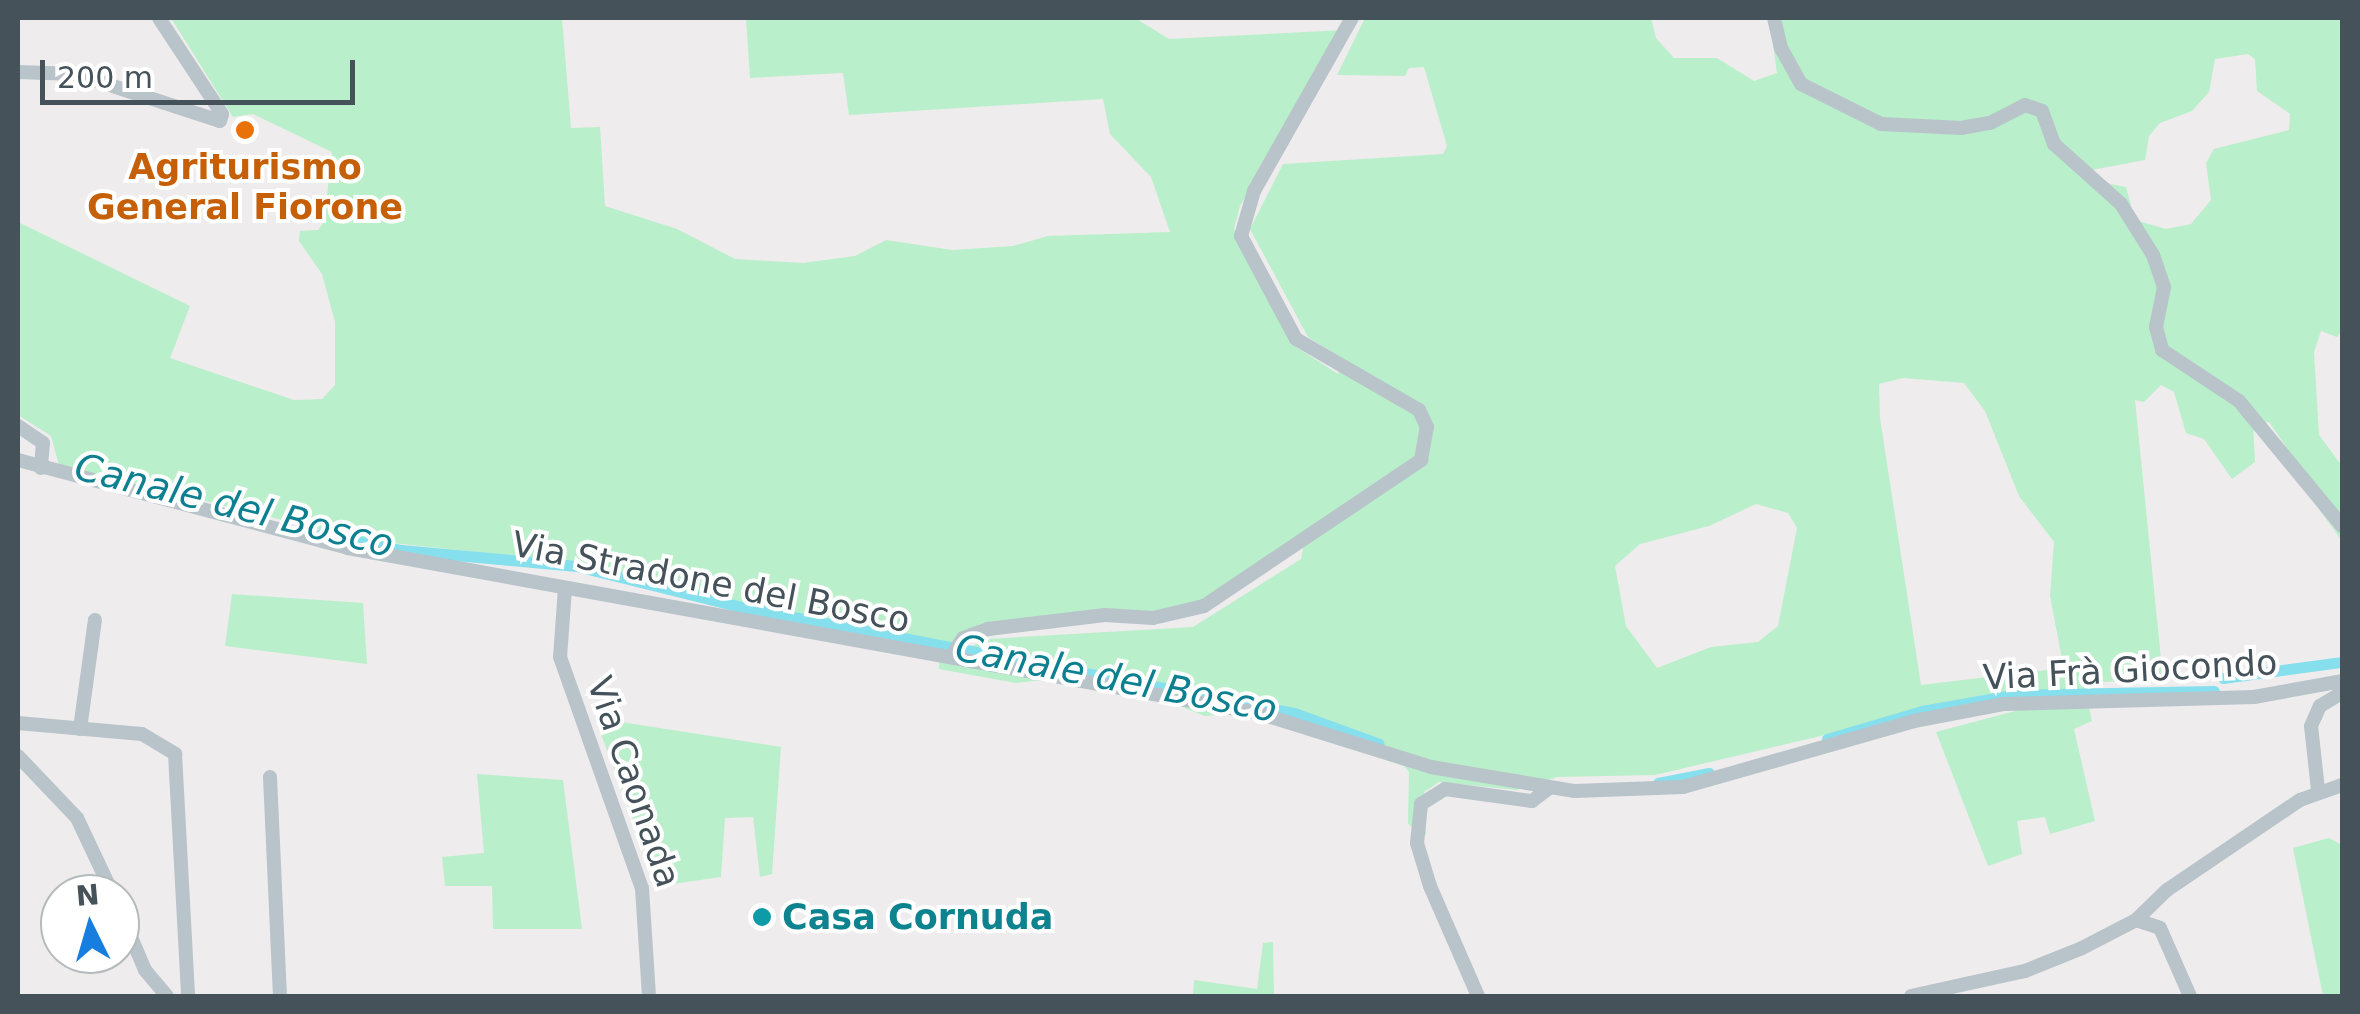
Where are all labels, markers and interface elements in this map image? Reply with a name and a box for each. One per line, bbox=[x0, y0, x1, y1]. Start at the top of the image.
scale bar bbox=[45, 40, 360, 102]
text: 200 m bbox=[57, 60, 153, 95]
marker: Agriturismo General Fiorone bbox=[234, 119, 256, 141]
place label: Agriturismo General Fiorone bbox=[87, 146, 403, 228]
water label: Canale del Bosco bbox=[70, 444, 398, 568]
street label: Via Stradone del Bosco bbox=[508, 523, 914, 641]
water label: Canale del Bosco bbox=[951, 625, 1281, 733]
street label: Via Frà Giocondo bbox=[1982, 641, 2278, 699]
street label: Via Caonada bbox=[578, 671, 690, 893]
north arrow bbox=[40, 874, 140, 974]
text: N bbox=[74, 878, 101, 913]
place label: Casa Cornuda bbox=[782, 896, 1053, 938]
marker: Casa Cornuda bbox=[751, 906, 773, 928]

